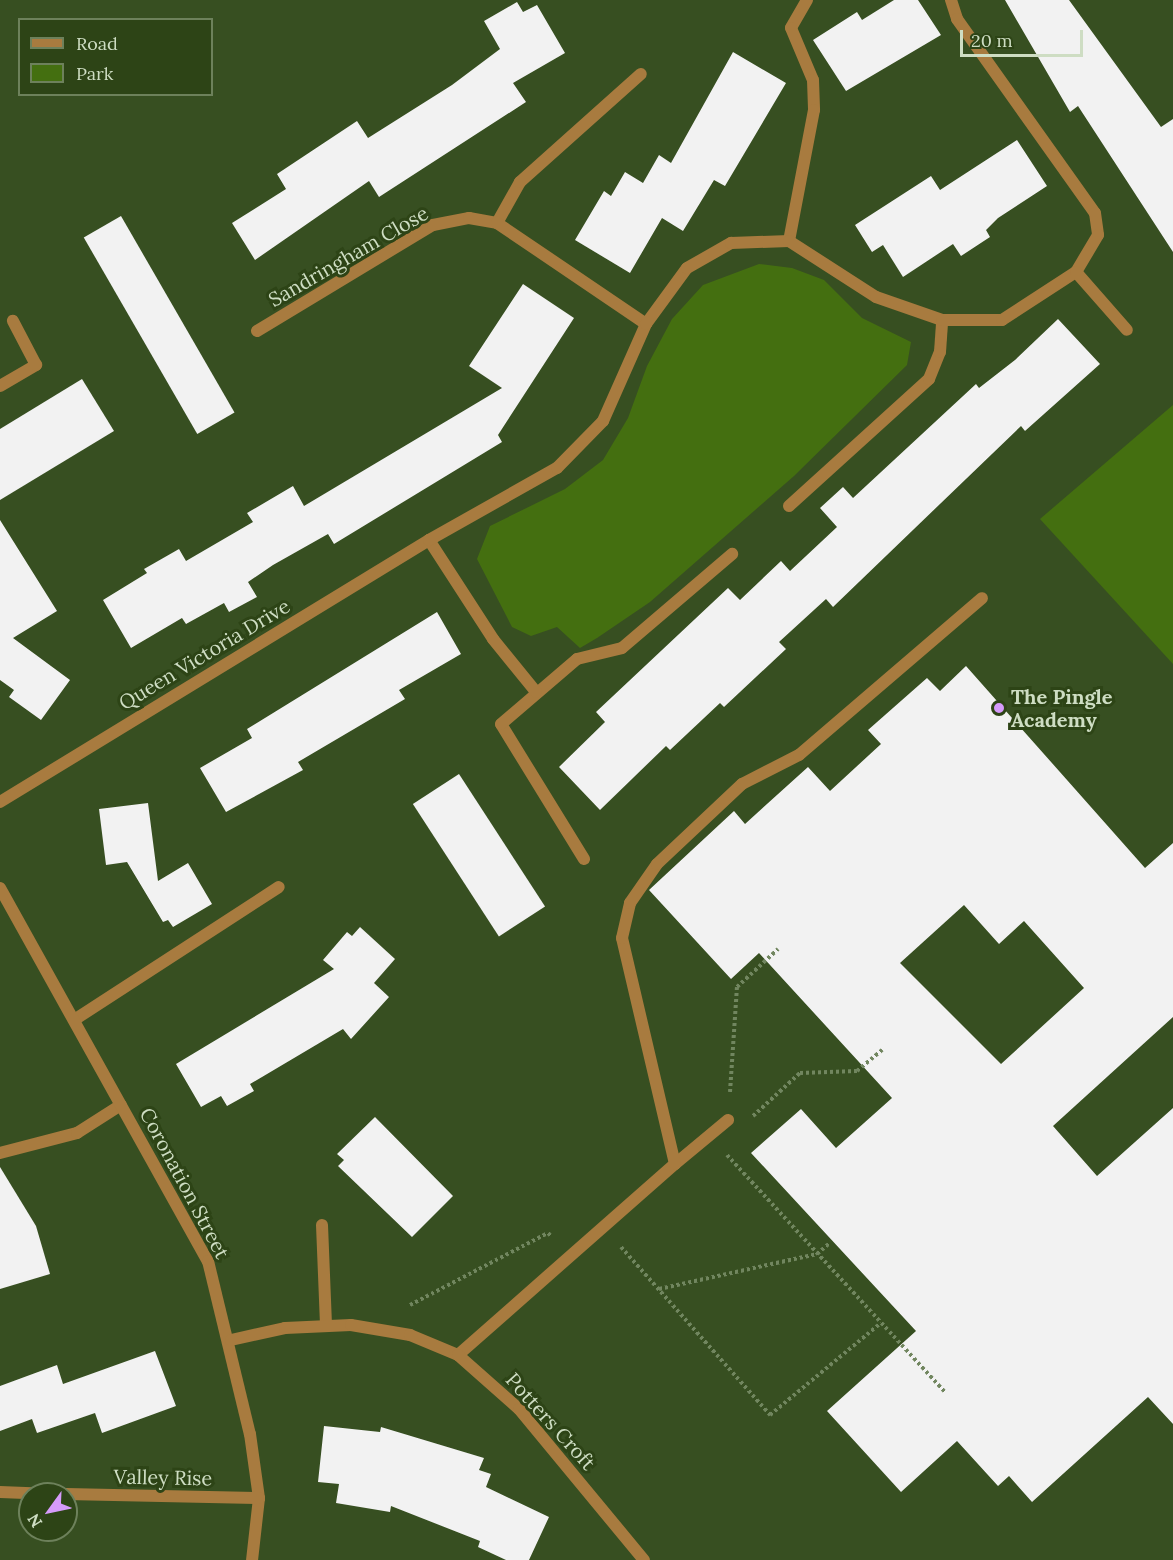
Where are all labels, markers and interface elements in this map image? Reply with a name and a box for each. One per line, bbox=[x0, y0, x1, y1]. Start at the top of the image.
legend bbox=[18, 18, 213, 96]
scale bar bbox=[963, 18, 1086, 56]
text: 20 m bbox=[971, 29, 1013, 52]
text: Road bbox=[76, 32, 118, 55]
text: Park bbox=[76, 62, 113, 85]
street label: Sandringham Close bbox=[264, 201, 432, 311]
street label: Queen Victoria Drive bbox=[114, 593, 294, 715]
place label: The Pingle Academy bbox=[1011, 684, 1113, 731]
marker: The Pingle Academy bbox=[992, 701, 1006, 715]
street label: Coronation Street bbox=[135, 1103, 235, 1263]
street label: Potters Croft bbox=[501, 1368, 601, 1474]
street label: Valley Rise bbox=[113, 1464, 213, 1490]
north arrow bbox=[18, 1482, 78, 1542]
text: N bbox=[23, 1510, 46, 1531]

